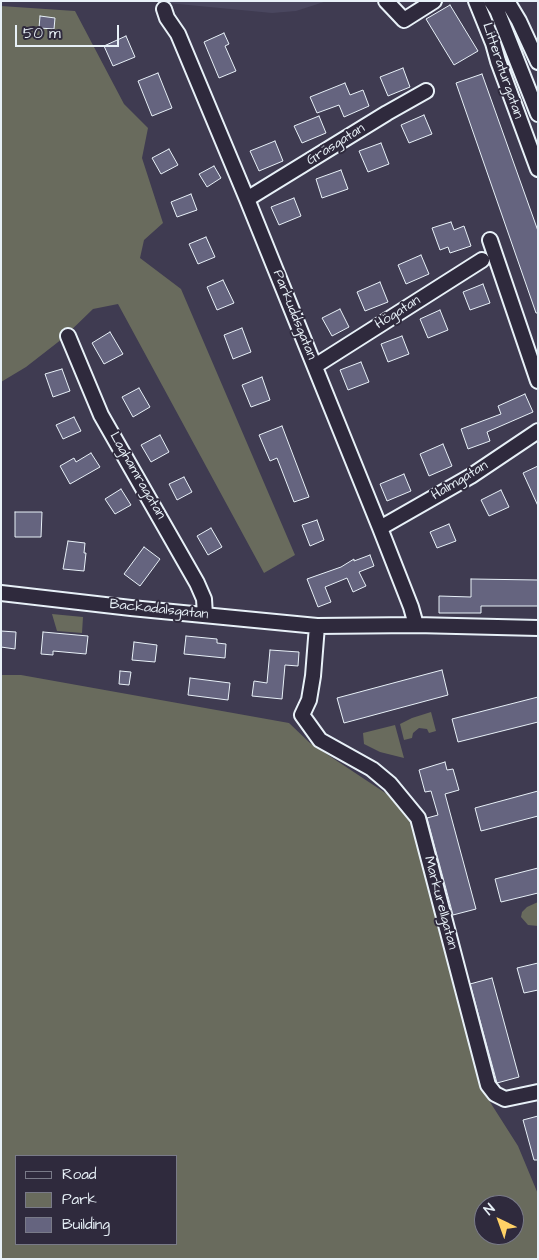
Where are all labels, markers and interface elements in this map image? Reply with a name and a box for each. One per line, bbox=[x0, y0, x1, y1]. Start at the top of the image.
scale bar bbox=[18, 15, 121, 47]
street label: Litteraturgatan bbox=[478, 21, 526, 121]
text: 50 m bbox=[23, 23, 61, 44]
street label: Gräsgatan bbox=[304, 120, 368, 170]
street label: Parkuddsgatan bbox=[268, 268, 320, 362]
street label: Högatan bbox=[372, 293, 424, 333]
street label: Laghamragatan bbox=[105, 429, 169, 523]
street label: Halmgatan bbox=[429, 458, 491, 504]
street label: Backadalsgatan bbox=[109, 596, 209, 624]
street label: Markurellgatan bbox=[419, 854, 461, 952]
legend bbox=[15, 1155, 178, 1245]
text: Road bbox=[62, 1164, 96, 1185]
text: Park bbox=[62, 1189, 97, 1210]
north arrow bbox=[474, 1195, 524, 1245]
text: N bbox=[480, 1199, 500, 1220]
text: Building bbox=[62, 1214, 110, 1235]

